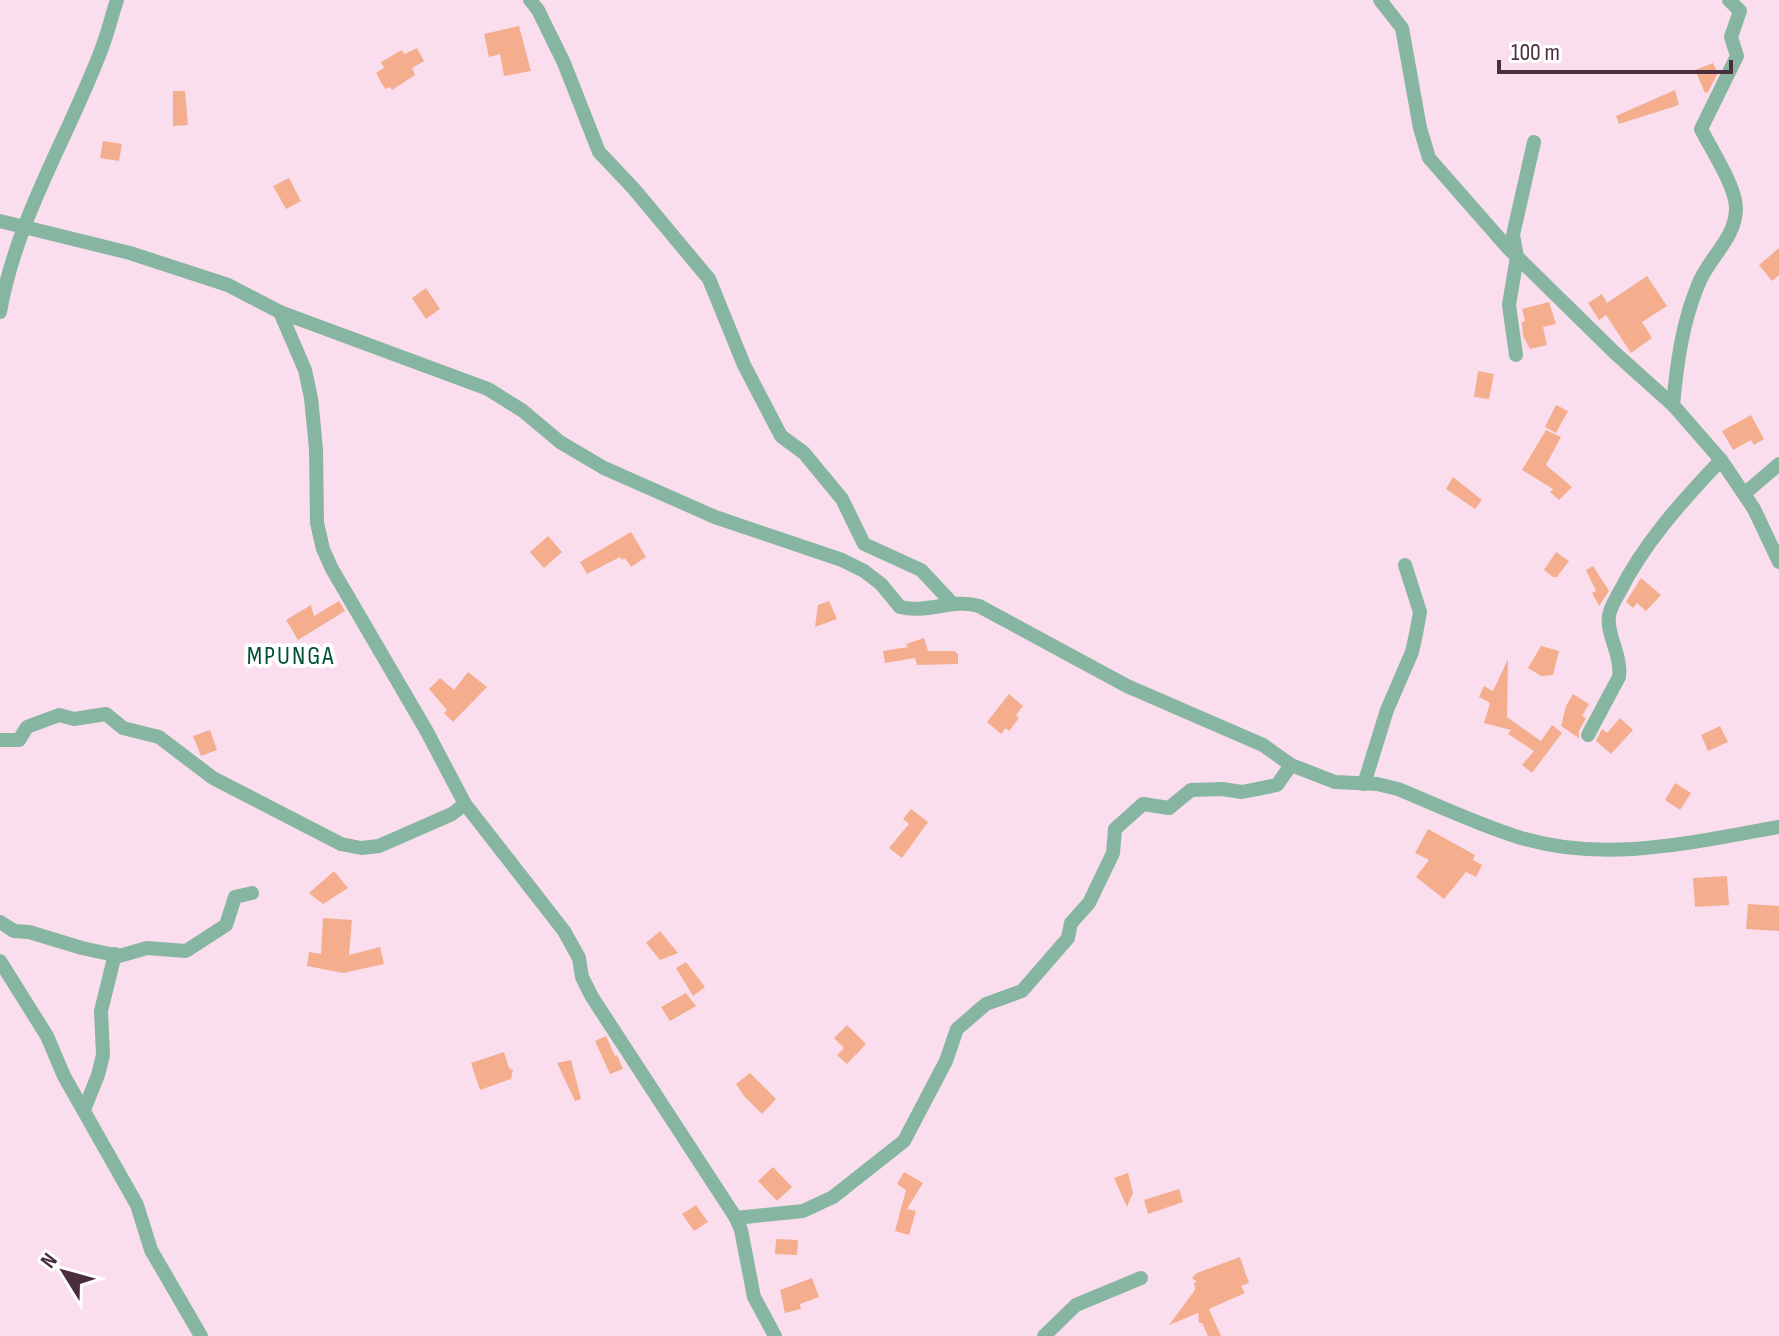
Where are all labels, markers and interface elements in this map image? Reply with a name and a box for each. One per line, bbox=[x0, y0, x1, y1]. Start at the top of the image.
scale bar bbox=[1499, 24, 1731, 74]
text: 100 m bbox=[1511, 38, 1560, 67]
district label: MPUNGA bbox=[247, 641, 335, 672]
north arrow bbox=[24, 1232, 104, 1312]
text: N bbox=[35, 1248, 64, 1274]

